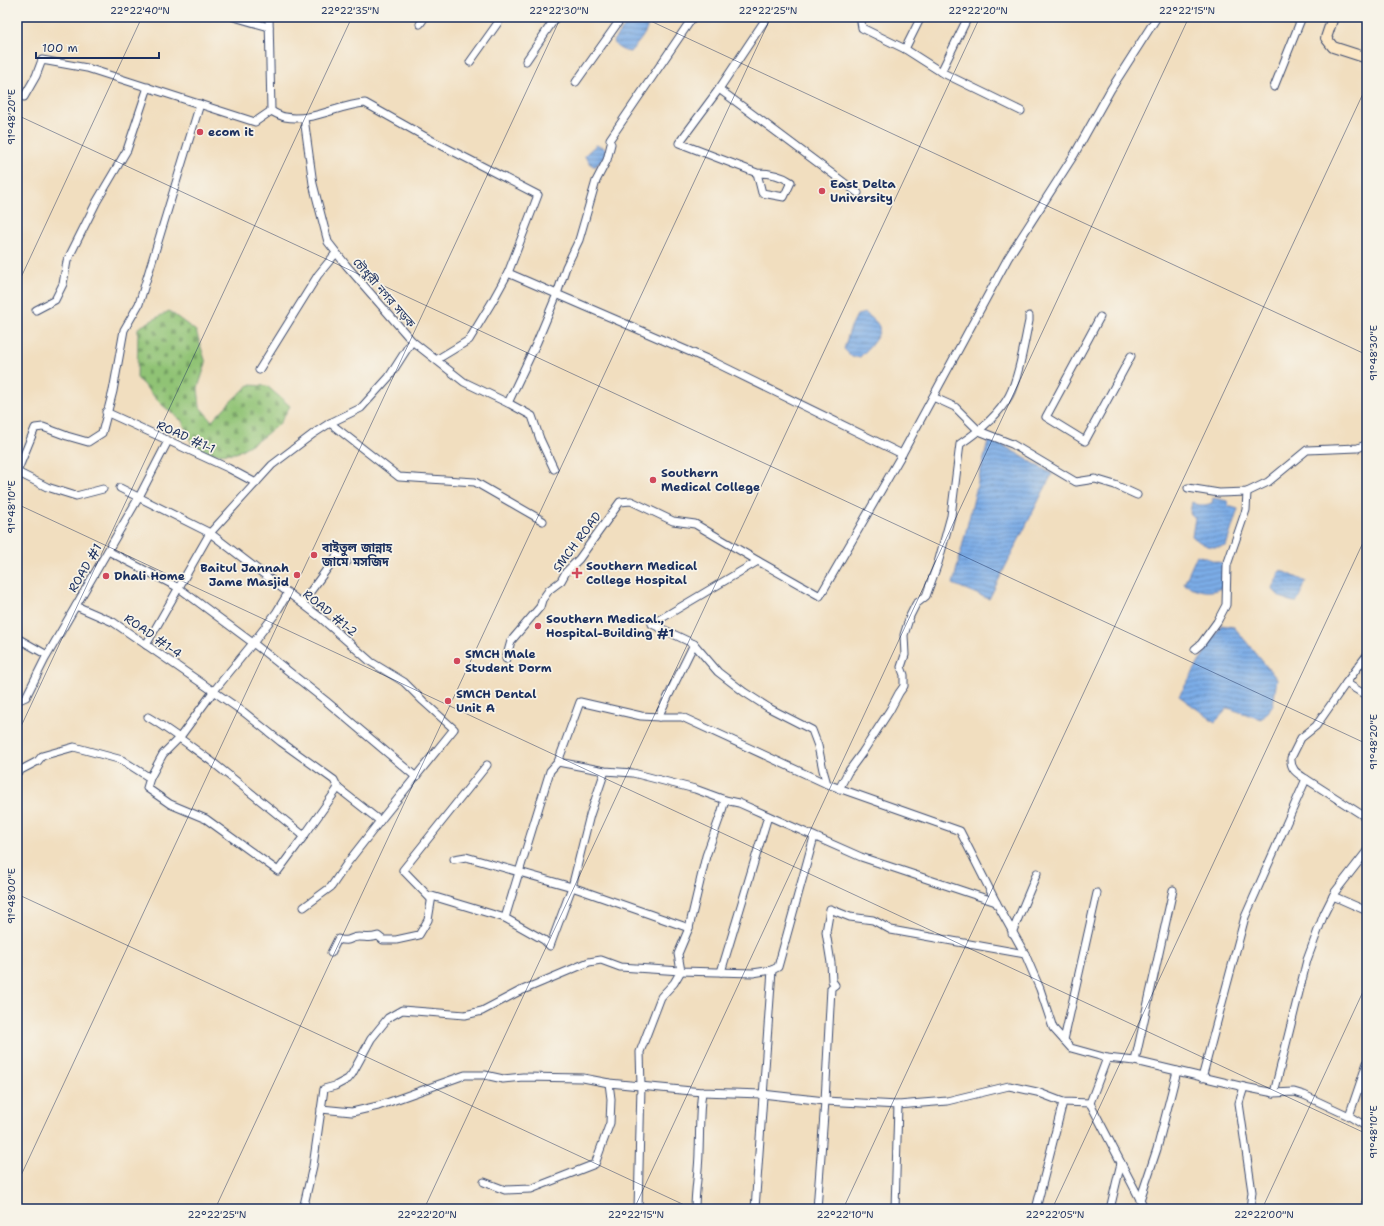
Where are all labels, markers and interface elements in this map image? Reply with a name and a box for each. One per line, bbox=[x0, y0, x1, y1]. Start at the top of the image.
text: 22°22'40"N bbox=[110, 4, 170, 17]
text: 22°22'35"N bbox=[321, 4, 379, 17]
text: 22°22'30"N bbox=[529, 4, 589, 17]
text: 22°22'25"N bbox=[739, 4, 797, 17]
text: 22°22'20"N bbox=[948, 4, 1008, 17]
text: 22°22'15"N bbox=[1159, 4, 1215, 17]
scale bar bbox=[36, 34, 159, 60]
text: 100 m bbox=[42, 40, 78, 56]
text: 91°48'20"E bbox=[5, 89, 18, 145]
place label: ecom it bbox=[208, 124, 254, 140]
marker: ecom it bbox=[195, 127, 205, 137]
place label: East Delta University bbox=[830, 176, 896, 206]
marker: East Delta University bbox=[817, 186, 827, 196]
street label: চৌধুরী নগর সড়ক bbox=[349, 255, 419, 331]
text: 91°48'30"E bbox=[1367, 325, 1380, 381]
street label: ROAD #1-1 bbox=[154, 417, 218, 457]
place label: Southern Medical College bbox=[661, 465, 760, 495]
marker: Southern Medical College bbox=[648, 475, 658, 485]
text: 91°48'10"E bbox=[5, 480, 18, 534]
street label: SMCH ROAD bbox=[549, 509, 605, 575]
place label: বাইতুল জান্নাহ জামে মসজিদ bbox=[321, 540, 393, 570]
street label: ROAD #1 bbox=[65, 541, 105, 595]
marker: বাইতুল জান্নাহ জামে মসজিদ bbox=[309, 550, 319, 560]
place label: Southern Medical College Hospital bbox=[586, 558, 697, 588]
place label: Baitul Jannah Jame Masjid bbox=[200, 560, 289, 590]
marker: Southern Medical College Hospital bbox=[571, 567, 583, 579]
place label: Dhali Home bbox=[114, 568, 185, 584]
marker: Baitul Jannah Jame Masjid bbox=[292, 570, 302, 580]
marker: Dhali Home bbox=[101, 571, 111, 581]
street label: ROAD #1-2 bbox=[300, 586, 360, 640]
street label: ROAD #1-4 bbox=[121, 610, 185, 662]
place label: Southern Medical., Hospital-Building #1 bbox=[546, 611, 674, 641]
marker: Southern Medical., Hospital-Building #1 bbox=[533, 621, 543, 631]
place label: SMCH Male Student Dorm bbox=[465, 646, 552, 676]
marker: SMCH Male Student Dorm bbox=[452, 656, 462, 666]
place label: SMCH Dental Unit A bbox=[456, 686, 536, 716]
marker: SMCH Dental Unit A bbox=[443, 696, 453, 706]
text: 91°48'20"E bbox=[1367, 714, 1380, 770]
text: 91°48'00"E bbox=[5, 868, 18, 924]
text: 91°48'10"E bbox=[1367, 1105, 1380, 1159]
text: 22°22'25"N bbox=[188, 1208, 246, 1221]
text: 22°22'20"N bbox=[397, 1208, 457, 1221]
text: 22°22'15"N bbox=[608, 1208, 664, 1221]
text: 22°22'10"N bbox=[816, 1208, 874, 1221]
text: 22°22'05"N bbox=[1026, 1208, 1084, 1221]
text: 22°22'00"N bbox=[1234, 1208, 1294, 1221]

